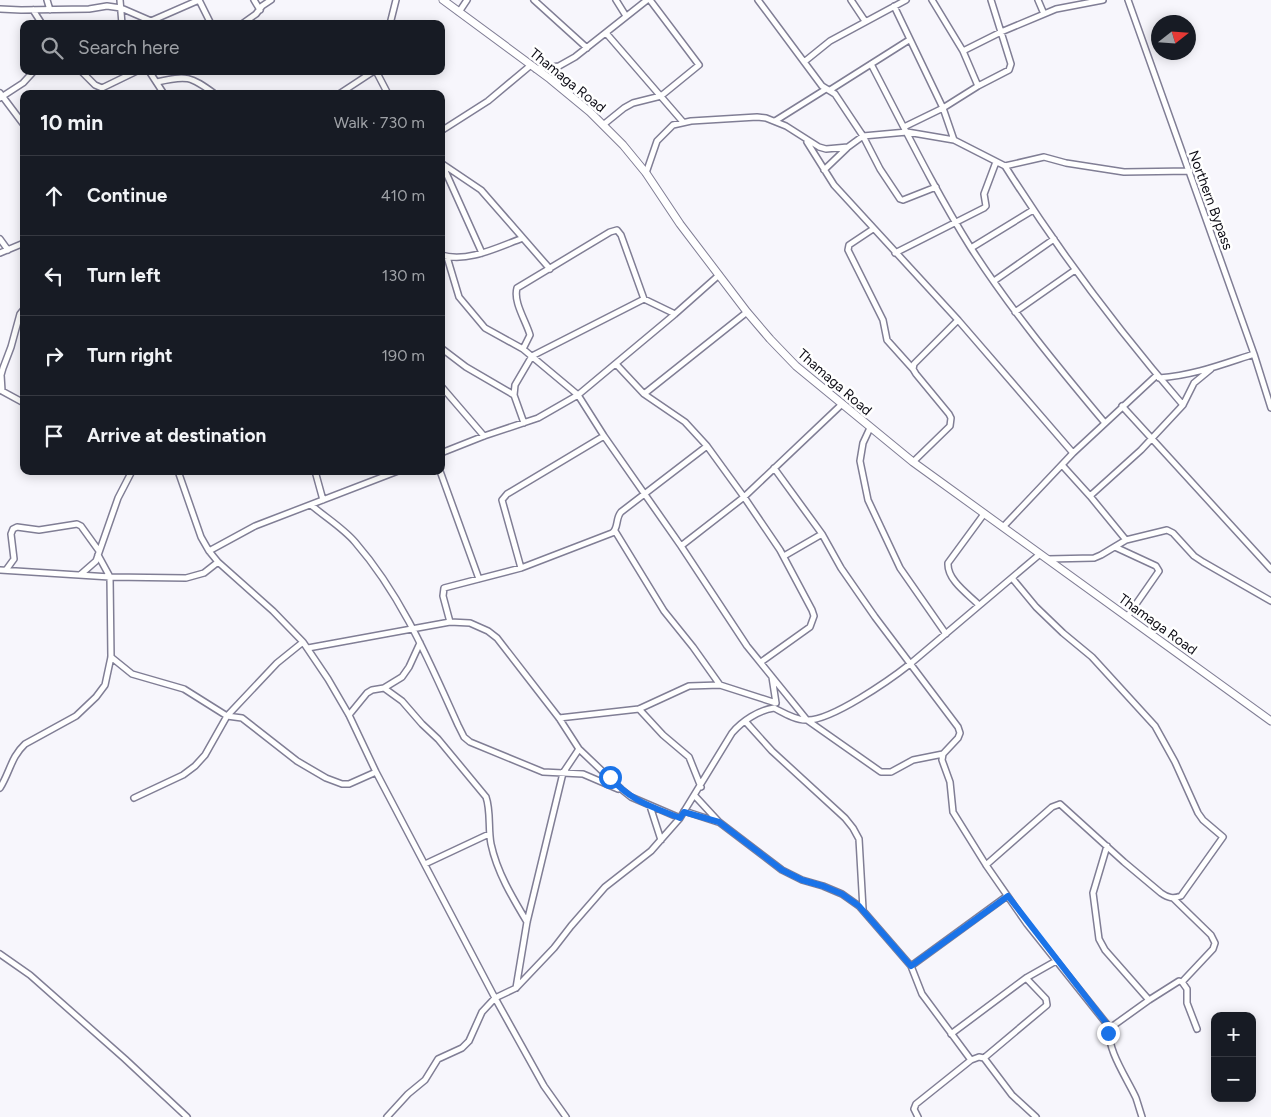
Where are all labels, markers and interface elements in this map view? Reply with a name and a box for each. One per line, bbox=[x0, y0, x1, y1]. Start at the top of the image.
north arrow bbox=[1151, 15, 1196, 60]
search box bbox=[20, 20, 445, 75]
icon: search bbox=[38, 34, 66, 62]
text: Search here bbox=[78, 36, 180, 59]
street label: Thamaga Road bbox=[526, 45, 609, 116]
text: 10 min bbox=[40, 110, 103, 135]
text: Walk · 730 m bbox=[334, 113, 425, 132]
street label: Northern Bypass bbox=[1185, 148, 1236, 252]
icon: ahead bbox=[40, 182, 68, 210]
text: Continue bbox=[87, 184, 167, 207]
text: 410 m bbox=[381, 186, 425, 205]
icon: left bbox=[40, 262, 68, 290]
text: Turn left bbox=[87, 264, 161, 287]
text: 130 m bbox=[382, 266, 425, 285]
icon: right bbox=[40, 342, 68, 370]
text: Turn right bbox=[87, 344, 173, 367]
text: 190 m bbox=[382, 346, 425, 365]
street label: Thamaga Road bbox=[794, 346, 875, 419]
icon: arrive bbox=[40, 422, 68, 450]
text: Arrive at destination bbox=[87, 424, 266, 447]
street label: Thamaga Road bbox=[1115, 590, 1200, 659]
route start bbox=[599, 766, 622, 789]
map controls bbox=[1211, 1012, 1256, 1102]
button: + bbox=[1211, 1012, 1256, 1057]
route end bbox=[1097, 1022, 1120, 1045]
button: − bbox=[1211, 1057, 1256, 1102]

